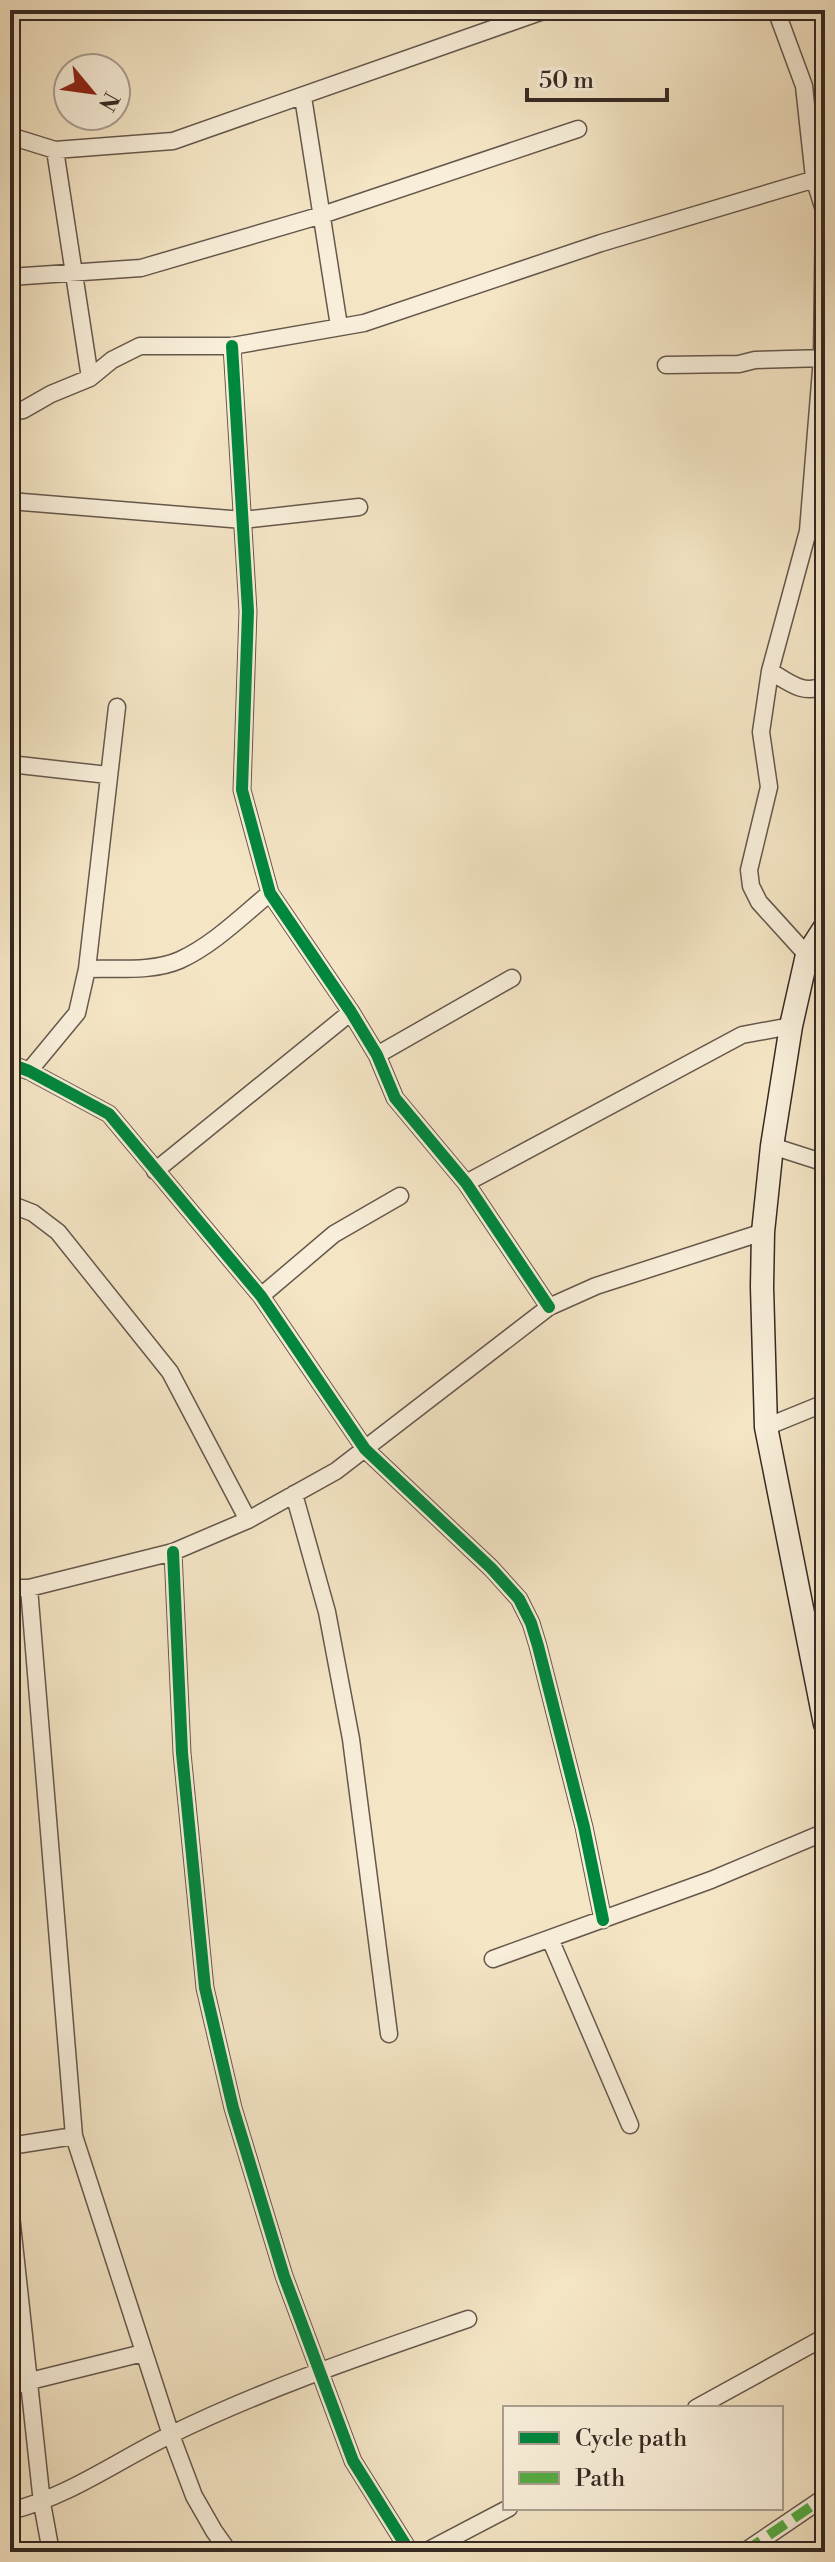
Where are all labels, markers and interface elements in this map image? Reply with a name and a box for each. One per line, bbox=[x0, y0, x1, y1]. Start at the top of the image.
north arrow bbox=[52, 52, 132, 132]
scale bar bbox=[527, 52, 667, 102]
text: 50 m bbox=[539, 66, 594, 96]
text: N bbox=[92, 87, 124, 116]
legend bbox=[503, 2406, 783, 2510]
text: Cycle path bbox=[575, 2424, 687, 2454]
text: Path bbox=[575, 2464, 625, 2494]

